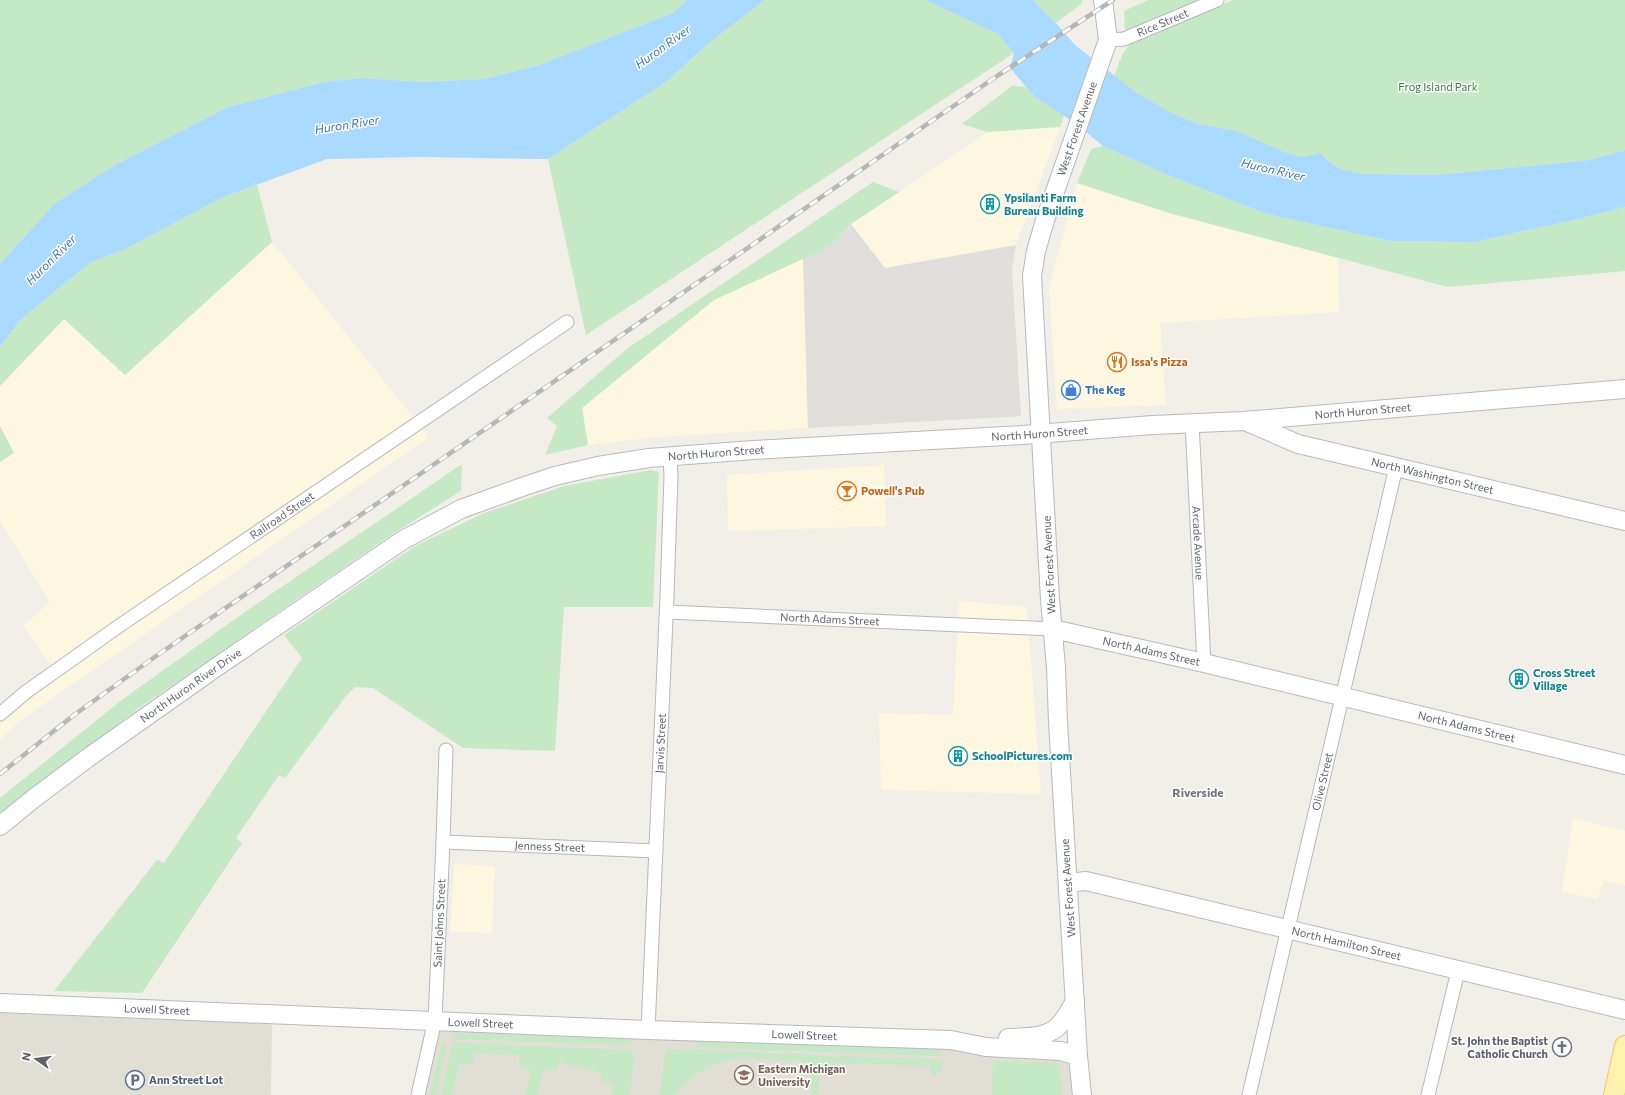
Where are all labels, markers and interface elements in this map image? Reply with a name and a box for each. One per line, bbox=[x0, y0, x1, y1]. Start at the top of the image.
street label: Rice Street bbox=[1135, 6, 1191, 39]
water label: Huron River bbox=[632, 21, 694, 71]
street label: West Forest Avenue bbox=[1054, 79, 1099, 177]
park label: Frog Island Park bbox=[1398, 80, 1478, 93]
water label: Huron River bbox=[314, 112, 381, 136]
water label: Huron River bbox=[1240, 155, 1308, 183]
place label: Ypsilanti Farm Bureau Building bbox=[1004, 191, 1083, 217]
building icon: Ypsilanti Farm Bureau Building bbox=[979, 193, 1001, 215]
water label: Huron River bbox=[22, 231, 79, 287]
restaurant icon: Issa's Pizza bbox=[1106, 351, 1128, 373]
place label: Issa's Pizza bbox=[1131, 355, 1188, 368]
shop icon: The Keg bbox=[1060, 379, 1082, 401]
place label: The Keg bbox=[1085, 383, 1125, 396]
street label: North Huron Street bbox=[1314, 400, 1412, 421]
street label: North Huron Street bbox=[991, 423, 1089, 443]
street label: North Huron Street bbox=[667, 442, 765, 463]
street label: North Washington Street bbox=[1370, 454, 1496, 496]
bar icon: Powell's Pub bbox=[836, 480, 858, 502]
place label: Powell's Pub bbox=[861, 484, 925, 497]
street label: Railroad Street bbox=[247, 488, 317, 541]
street label: Arcade Avenue bbox=[1190, 506, 1207, 580]
street label: West Forest Avenue bbox=[1039, 515, 1058, 615]
street label: North Adams Street bbox=[780, 610, 880, 627]
street label: North Adams Street bbox=[1102, 633, 1202, 668]
street label: North Huron River Drive bbox=[137, 645, 244, 725]
place label: Cross Street Village bbox=[1533, 666, 1596, 692]
building icon: Cross Street Village bbox=[1508, 668, 1530, 690]
street label: North Adams Street bbox=[1417, 708, 1517, 744]
street label: Jarvis Street bbox=[652, 712, 668, 774]
building icon: SchoolPictures.com bbox=[947, 745, 969, 767]
place label: SchoolPictures.com bbox=[972, 749, 1073, 762]
street label: Olive Street bbox=[1309, 751, 1335, 812]
district label: Riverside bbox=[1172, 785, 1224, 799]
street label: Jenness Street bbox=[514, 838, 586, 854]
street label: West Forest Avenue bbox=[1058, 838, 1077, 938]
street label: Saint Johns Street bbox=[430, 878, 447, 968]
street label: North Hamilton Street bbox=[1291, 924, 1403, 962]
street label: Lowell Street bbox=[124, 1001, 191, 1017]
street label: Lowell Street bbox=[447, 1015, 514, 1030]
street label: Lowell Street bbox=[771, 1027, 838, 1042]
place label: St. John the Baptist Catholic Church bbox=[1451, 1034, 1548, 1060]
church icon: St. John the Baptist Catholic Church bbox=[1551, 1036, 1573, 1058]
north arrow bbox=[16, 1039, 56, 1079]
text: N bbox=[19, 1051, 33, 1062]
place label: Eastern Michigan University bbox=[758, 1062, 845, 1088]
school or university icon: Eastern Michigan University bbox=[733, 1064, 755, 1086]
parking icon: Ann Street Lot bbox=[124, 1069, 146, 1091]
place label: Ann Street Lot bbox=[149, 1073, 223, 1086]

